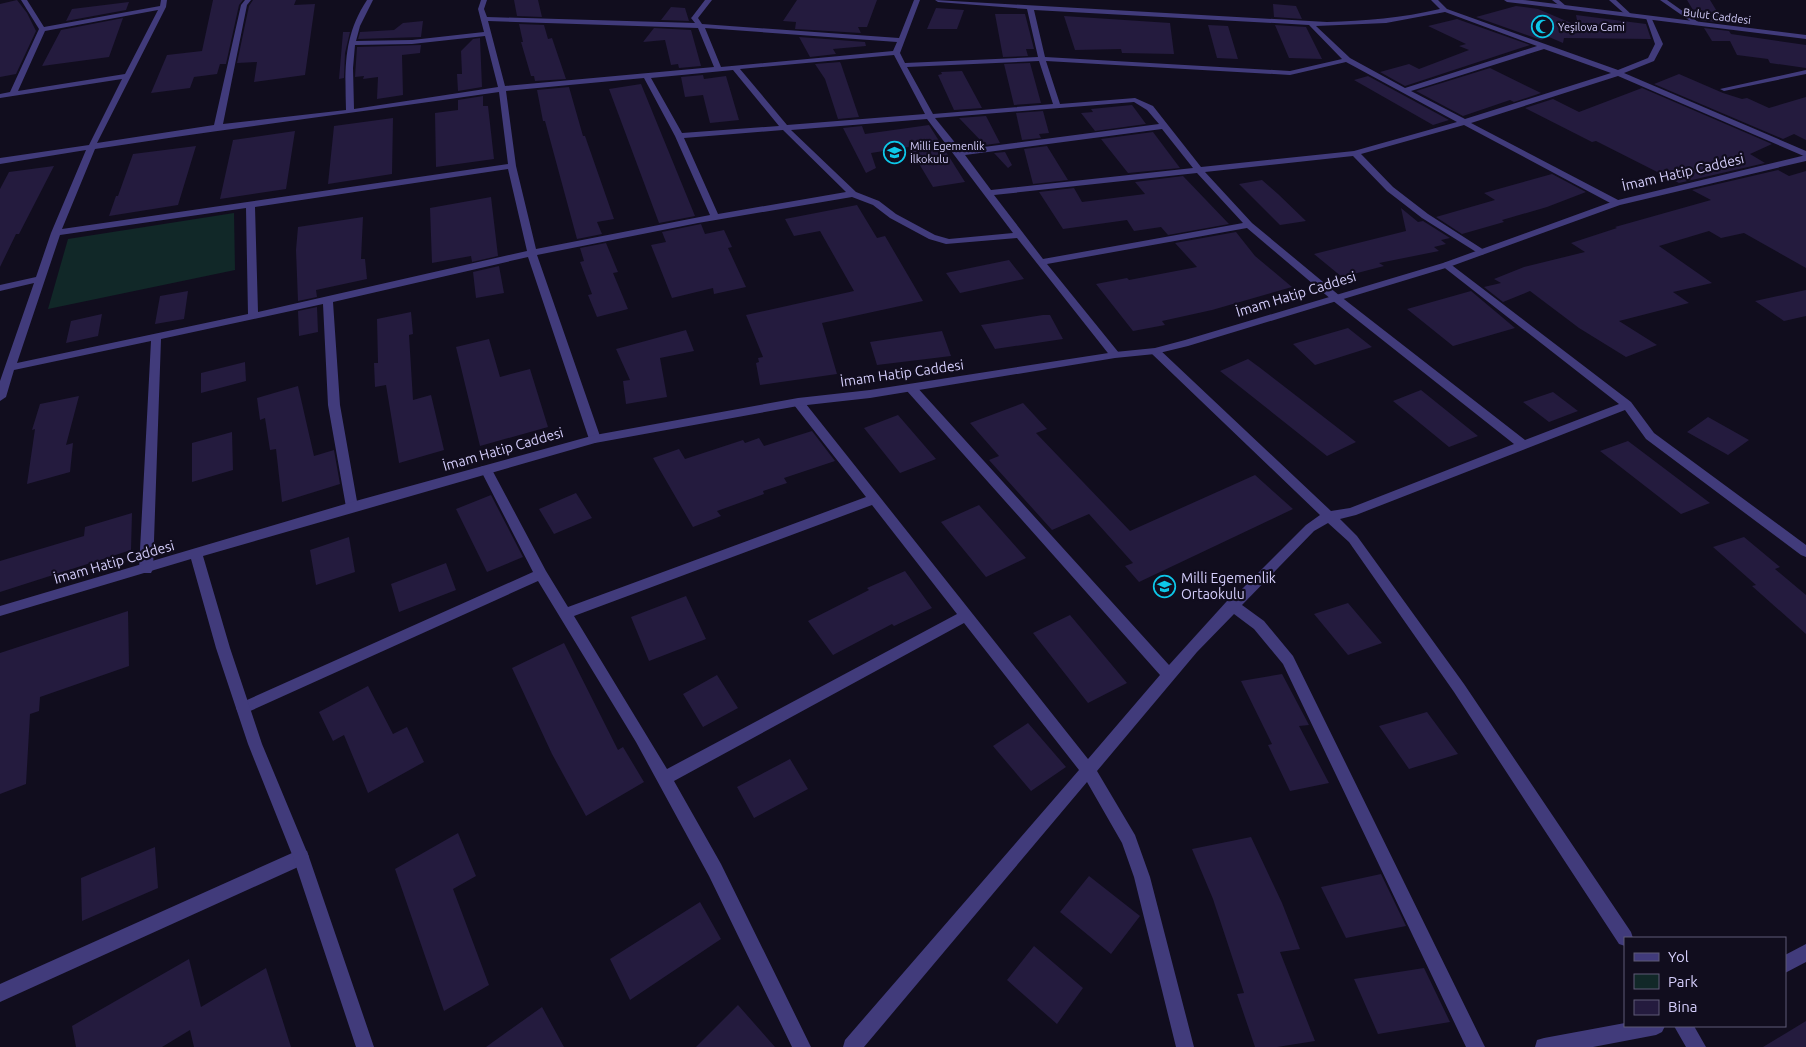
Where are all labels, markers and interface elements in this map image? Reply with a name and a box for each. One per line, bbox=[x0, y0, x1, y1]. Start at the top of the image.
street label: Bulut Caddesi bbox=[1682, 6, 1752, 26]
mosque icon: Yeşilova Cami bbox=[1530, 15, 1554, 39]
place label: Yeşilova Cami bbox=[1558, 21, 1625, 33]
school or university icon: Milli Egemenlik İlkokulu bbox=[882, 140, 906, 164]
place label: Milli Egemenlik İlkokulu bbox=[910, 140, 985, 165]
street label: İmam Hatip Caddesi bbox=[1620, 150, 1746, 194]
street label: İmam Hatip Caddesi bbox=[1234, 268, 1358, 320]
street label: İmam Hatip Caddesi bbox=[839, 356, 965, 390]
street label: İmam Hatip Caddesi bbox=[441, 424, 565, 474]
street label: İmam Hatip Caddesi bbox=[52, 537, 176, 587]
place label: Milli Egemenlik Ortaokulu bbox=[1181, 570, 1276, 602]
school or university icon: Milli Egemenlik Ortaokulu bbox=[1153, 574, 1177, 598]
legend bbox=[1624, 937, 1786, 1027]
text: Yol bbox=[1668, 948, 1689, 965]
text: Park bbox=[1668, 973, 1698, 990]
text: Bina bbox=[1668, 998, 1697, 1015]

